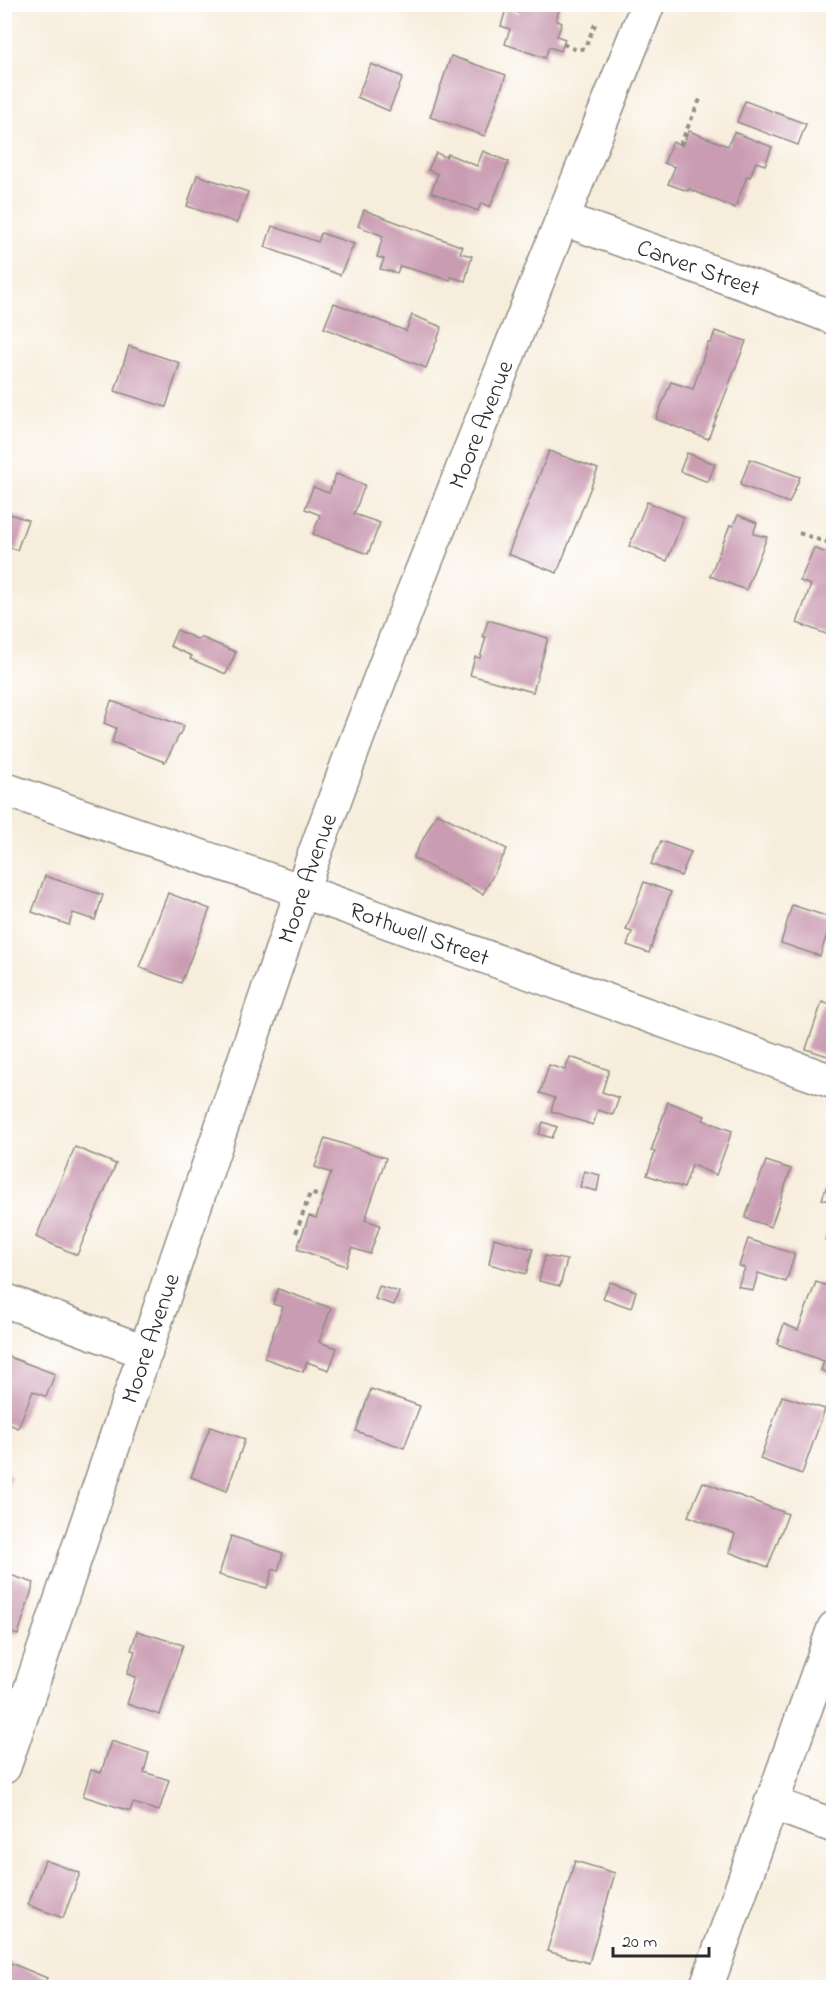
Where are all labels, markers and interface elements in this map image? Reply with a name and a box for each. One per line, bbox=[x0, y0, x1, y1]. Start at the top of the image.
street label: Carver Street bbox=[631, 232, 764, 308]
street label: Moore Avenue bbox=[441, 356, 524, 495]
street label: Moore Avenue bbox=[270, 809, 348, 949]
street label: Rothwell Street bbox=[344, 894, 494, 977]
street label: Moore Avenue bbox=[114, 1269, 191, 1409]
scale bar bbox=[613, 1920, 709, 1958]
text: 20 m bbox=[622, 1930, 657, 1956]

